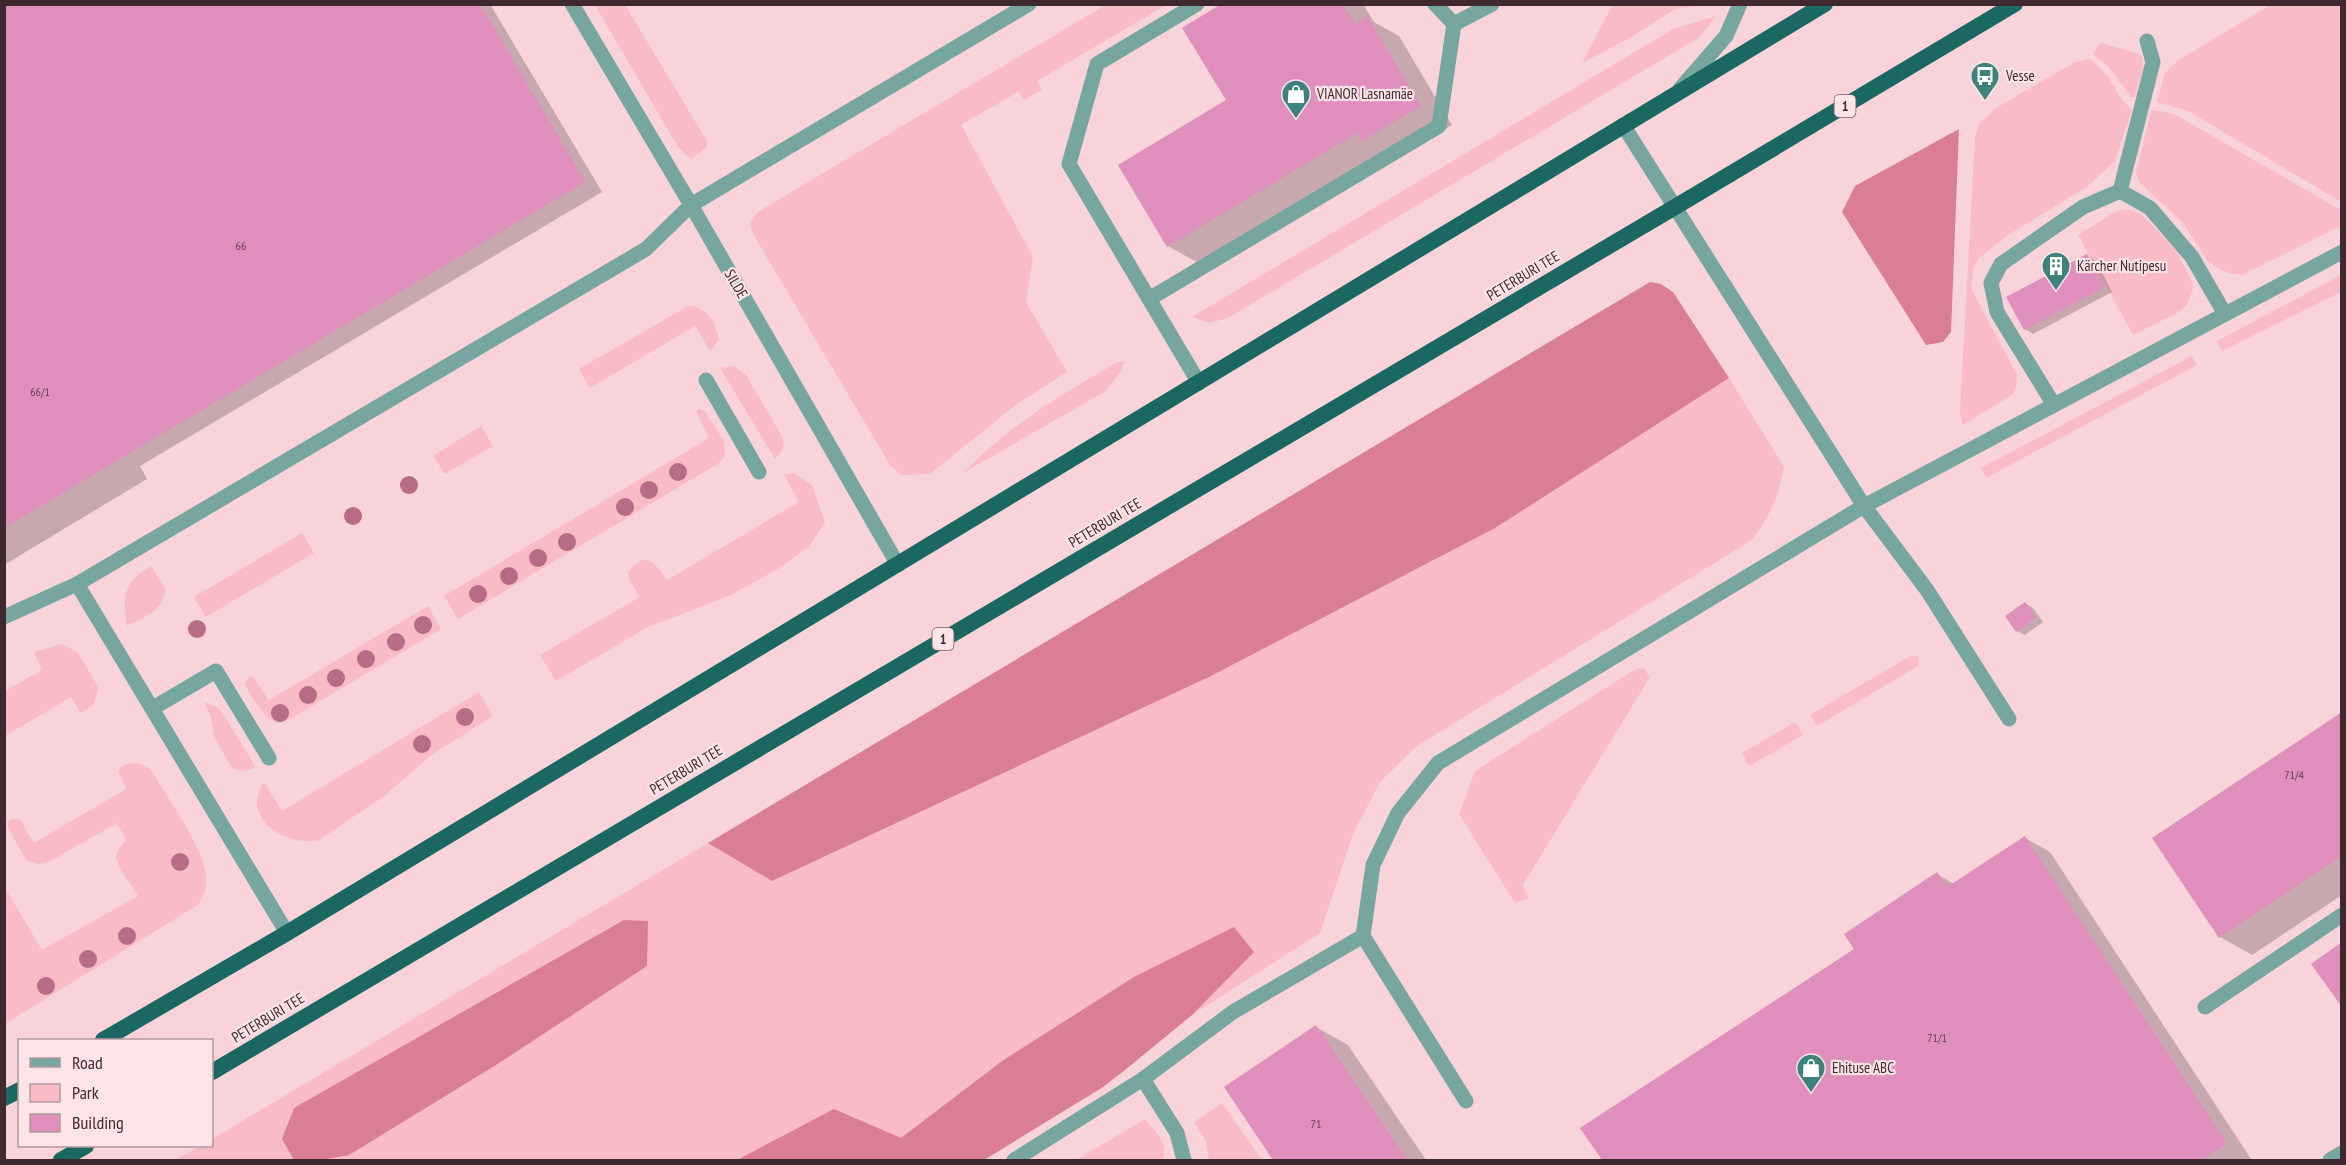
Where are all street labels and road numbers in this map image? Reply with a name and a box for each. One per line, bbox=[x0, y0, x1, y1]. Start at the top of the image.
road number: 1 bbox=[1834, 95, 1856, 117]
street label: PETERBURI TEE bbox=[1483, 246, 1563, 305]
street label: SILDE bbox=[721, 266, 752, 302]
street label: PETERBURI TEE bbox=[1065, 493, 1145, 552]
road number: 1 bbox=[932, 628, 954, 650]
street label: PETERBURI TEE bbox=[646, 740, 726, 799]
street label: PETERBURI TEE bbox=[228, 988, 308, 1047]

